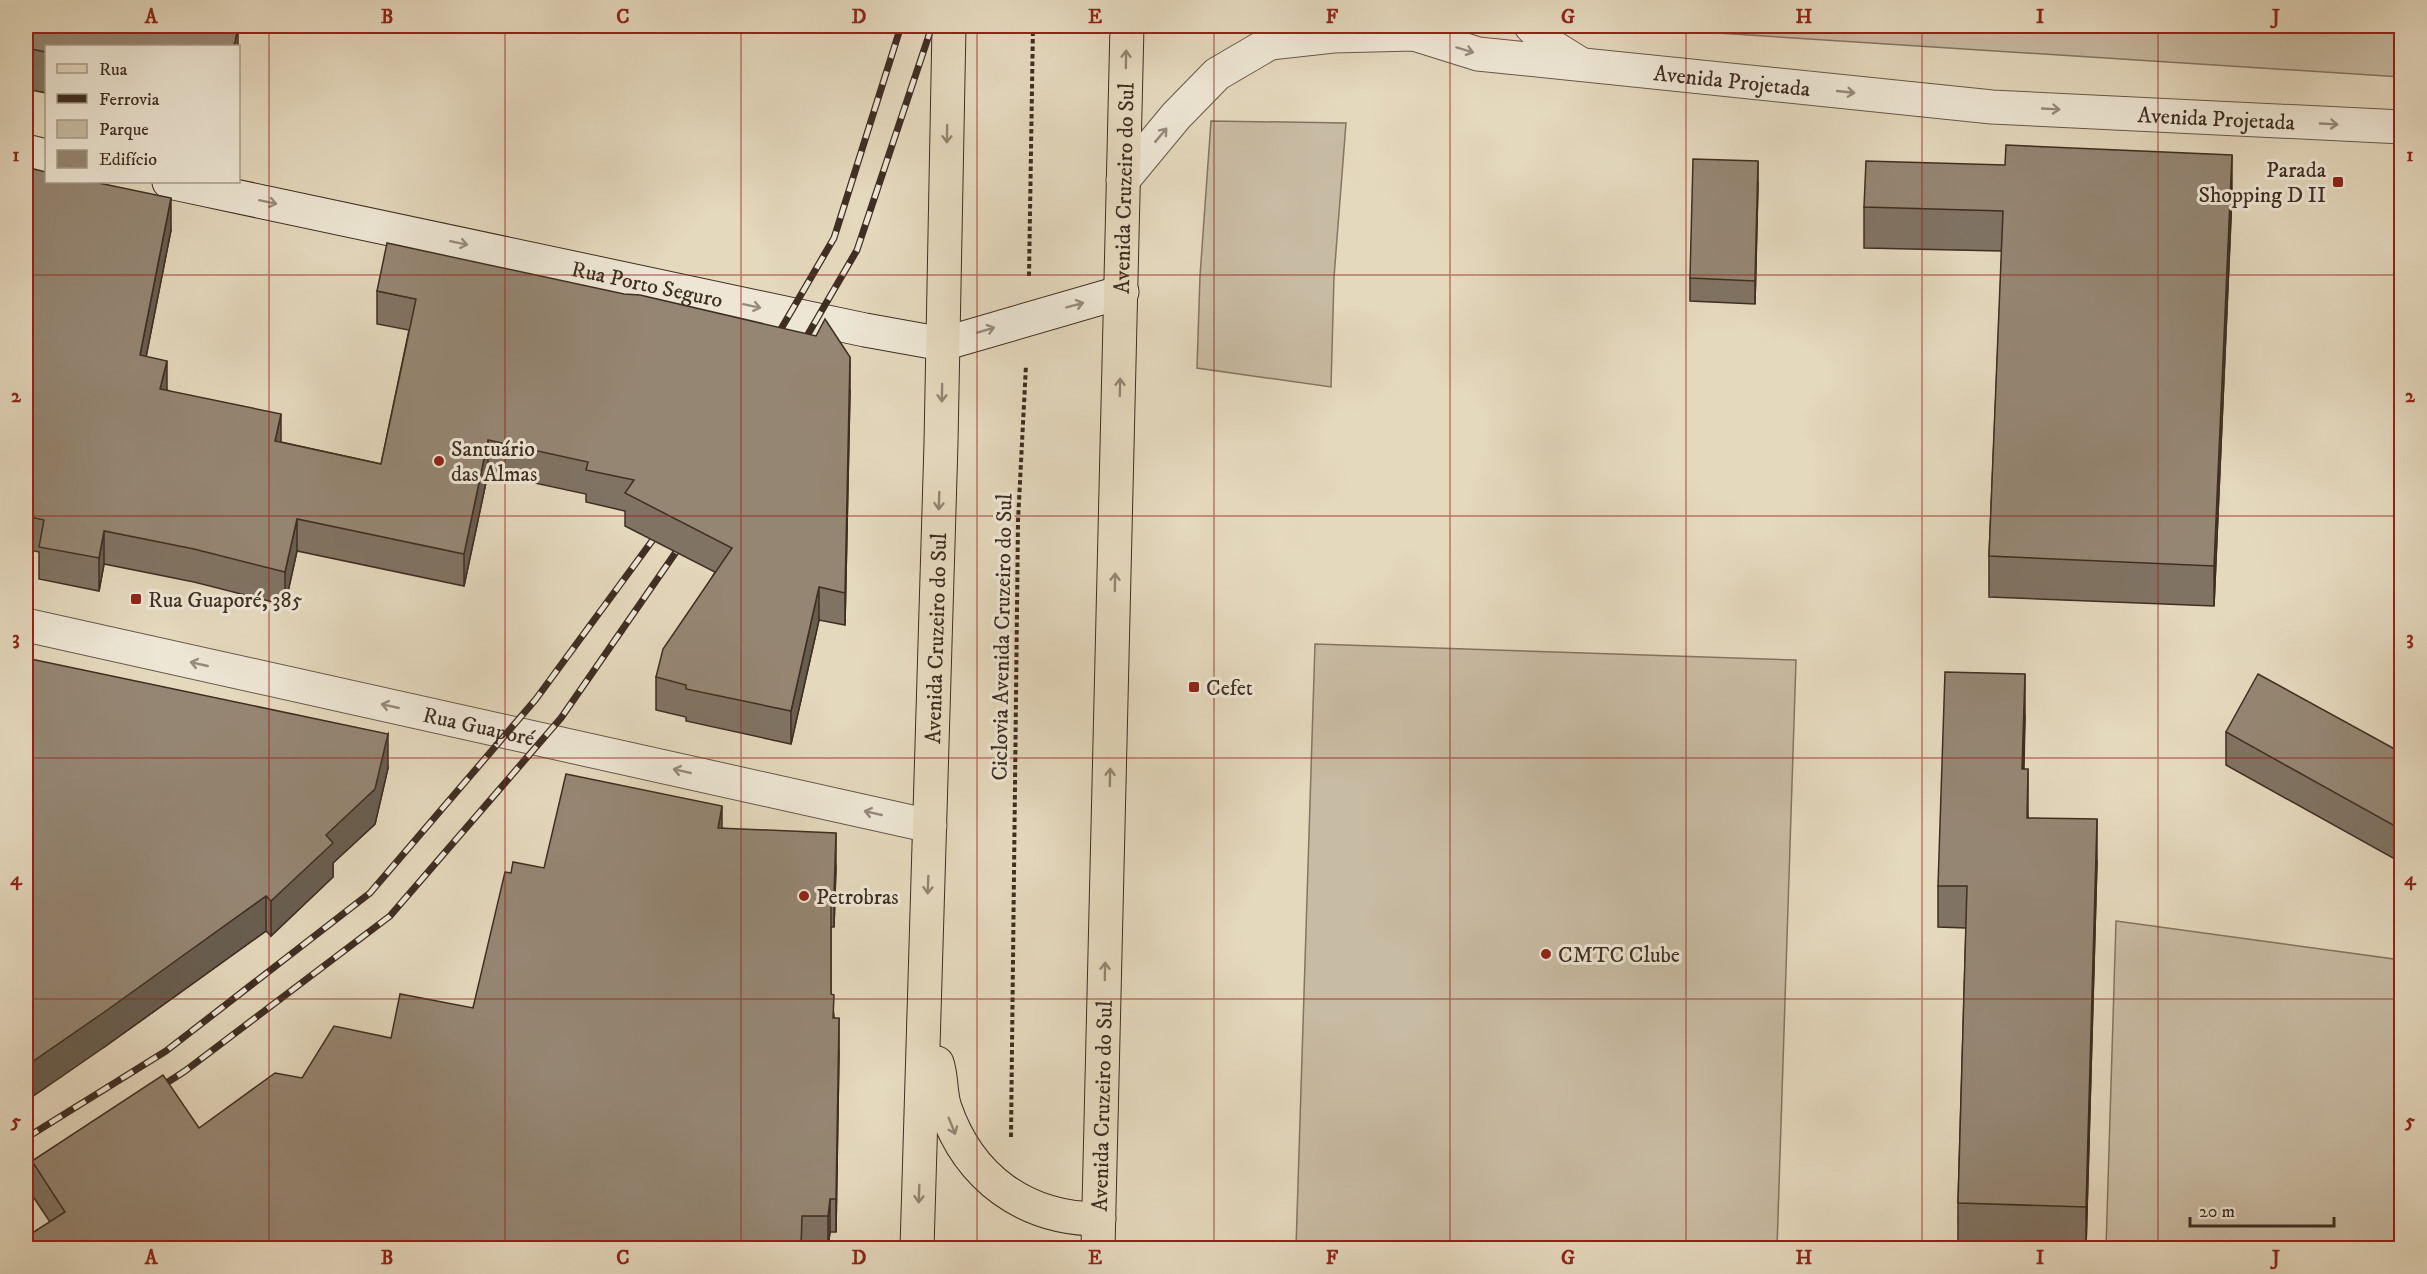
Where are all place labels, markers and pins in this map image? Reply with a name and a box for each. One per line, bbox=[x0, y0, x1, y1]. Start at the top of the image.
place label: Parada Shopping D II bbox=[2198, 157, 2327, 209]
marker: Parada Shopping D II bbox=[2331, 175, 2345, 189]
place label: Santuário das Almas bbox=[451, 436, 537, 488]
marker: Santuário das Almas bbox=[432, 454, 446, 468]
place label: Rua Guaporé, 385 bbox=[148, 587, 302, 614]
marker: Rua Guaporé, 385 bbox=[129, 592, 143, 606]
place label: Cefet bbox=[1206, 675, 1253, 702]
marker: Cefet bbox=[1187, 680, 1201, 694]
place label: Petrobras bbox=[816, 884, 899, 911]
marker: Petrobras bbox=[797, 889, 811, 903]
place label: CMTC Clube bbox=[1558, 942, 1680, 969]
marker: CMTC Clube bbox=[1539, 947, 1553, 961]

